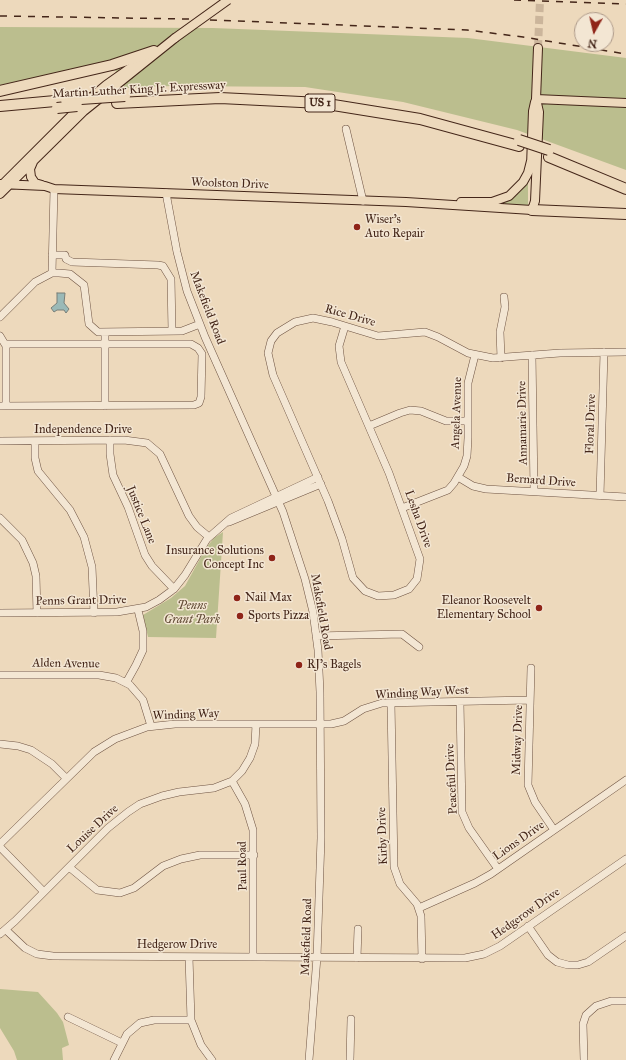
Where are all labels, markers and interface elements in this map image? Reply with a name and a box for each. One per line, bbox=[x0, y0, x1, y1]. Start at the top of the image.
north arrow bbox=[574, 12, 614, 52]
text: N bbox=[587, 36, 598, 50]
street label: Martin Luther King Jr. Expressway bbox=[52, 78, 226, 102]
road number: US 1 bbox=[305, 94, 335, 112]
street label: Woolston Drive bbox=[191, 175, 269, 193]
place label: Wiser's Auto Repair bbox=[365, 213, 425, 241]
marker: Wiser's Auto Repair bbox=[352, 222, 362, 232]
street label: Makefield Road bbox=[186, 269, 228, 347]
street label: Rice Drive bbox=[323, 302, 377, 330]
street label: Angela Avenue bbox=[449, 377, 465, 449]
street label: Annamarie Drive bbox=[515, 381, 531, 465]
street label: Floral Drive bbox=[583, 394, 599, 454]
street label: Independence Drive bbox=[34, 423, 132, 437]
street label: Bernard Drive bbox=[506, 471, 576, 491]
street label: Justice Lane bbox=[123, 484, 159, 546]
street label: Lesha Drive bbox=[401, 488, 435, 550]
place label: Insurance Solutions Concept Inc bbox=[166, 544, 264, 572]
marker: Insurance Solutions Concept Inc bbox=[267, 553, 277, 563]
street label: Makefield Road bbox=[307, 573, 335, 651]
place label: Nail Max bbox=[245, 591, 292, 605]
street label: Penns Grant Drive bbox=[35, 593, 127, 609]
marker: Nail Max bbox=[232, 593, 242, 603]
place label: Eleanor Roosevelt Elementary School bbox=[437, 594, 531, 622]
park label: Penns Grant Park bbox=[164, 599, 220, 627]
marker: Eleanor Roosevelt Elementary School bbox=[534, 603, 544, 613]
place label: Sports Pizza bbox=[248, 609, 309, 623]
marker: Sports Pizza bbox=[235, 611, 245, 621]
street label: Alden Avenue bbox=[32, 656, 100, 672]
place label: RJ's Bagels bbox=[307, 658, 361, 672]
marker: RJ's Bagels bbox=[294, 660, 304, 670]
street label: Winding Way West bbox=[375, 683, 469, 703]
street label: Midway Drive bbox=[510, 705, 526, 775]
street label: Winding Way bbox=[153, 707, 219, 723]
street label: Peaceful Drive bbox=[443, 743, 461, 815]
street label: Louise Drive bbox=[65, 802, 121, 856]
street label: Kirby Drive bbox=[375, 807, 391, 865]
street label: Lions Drive bbox=[491, 818, 547, 864]
street label: Paul Road bbox=[235, 841, 251, 891]
street label: Hedgerow Drive bbox=[489, 885, 563, 943]
street label: Makefield Road bbox=[298, 898, 316, 976]
street label: Hedgerow Drive bbox=[137, 938, 217, 952]

